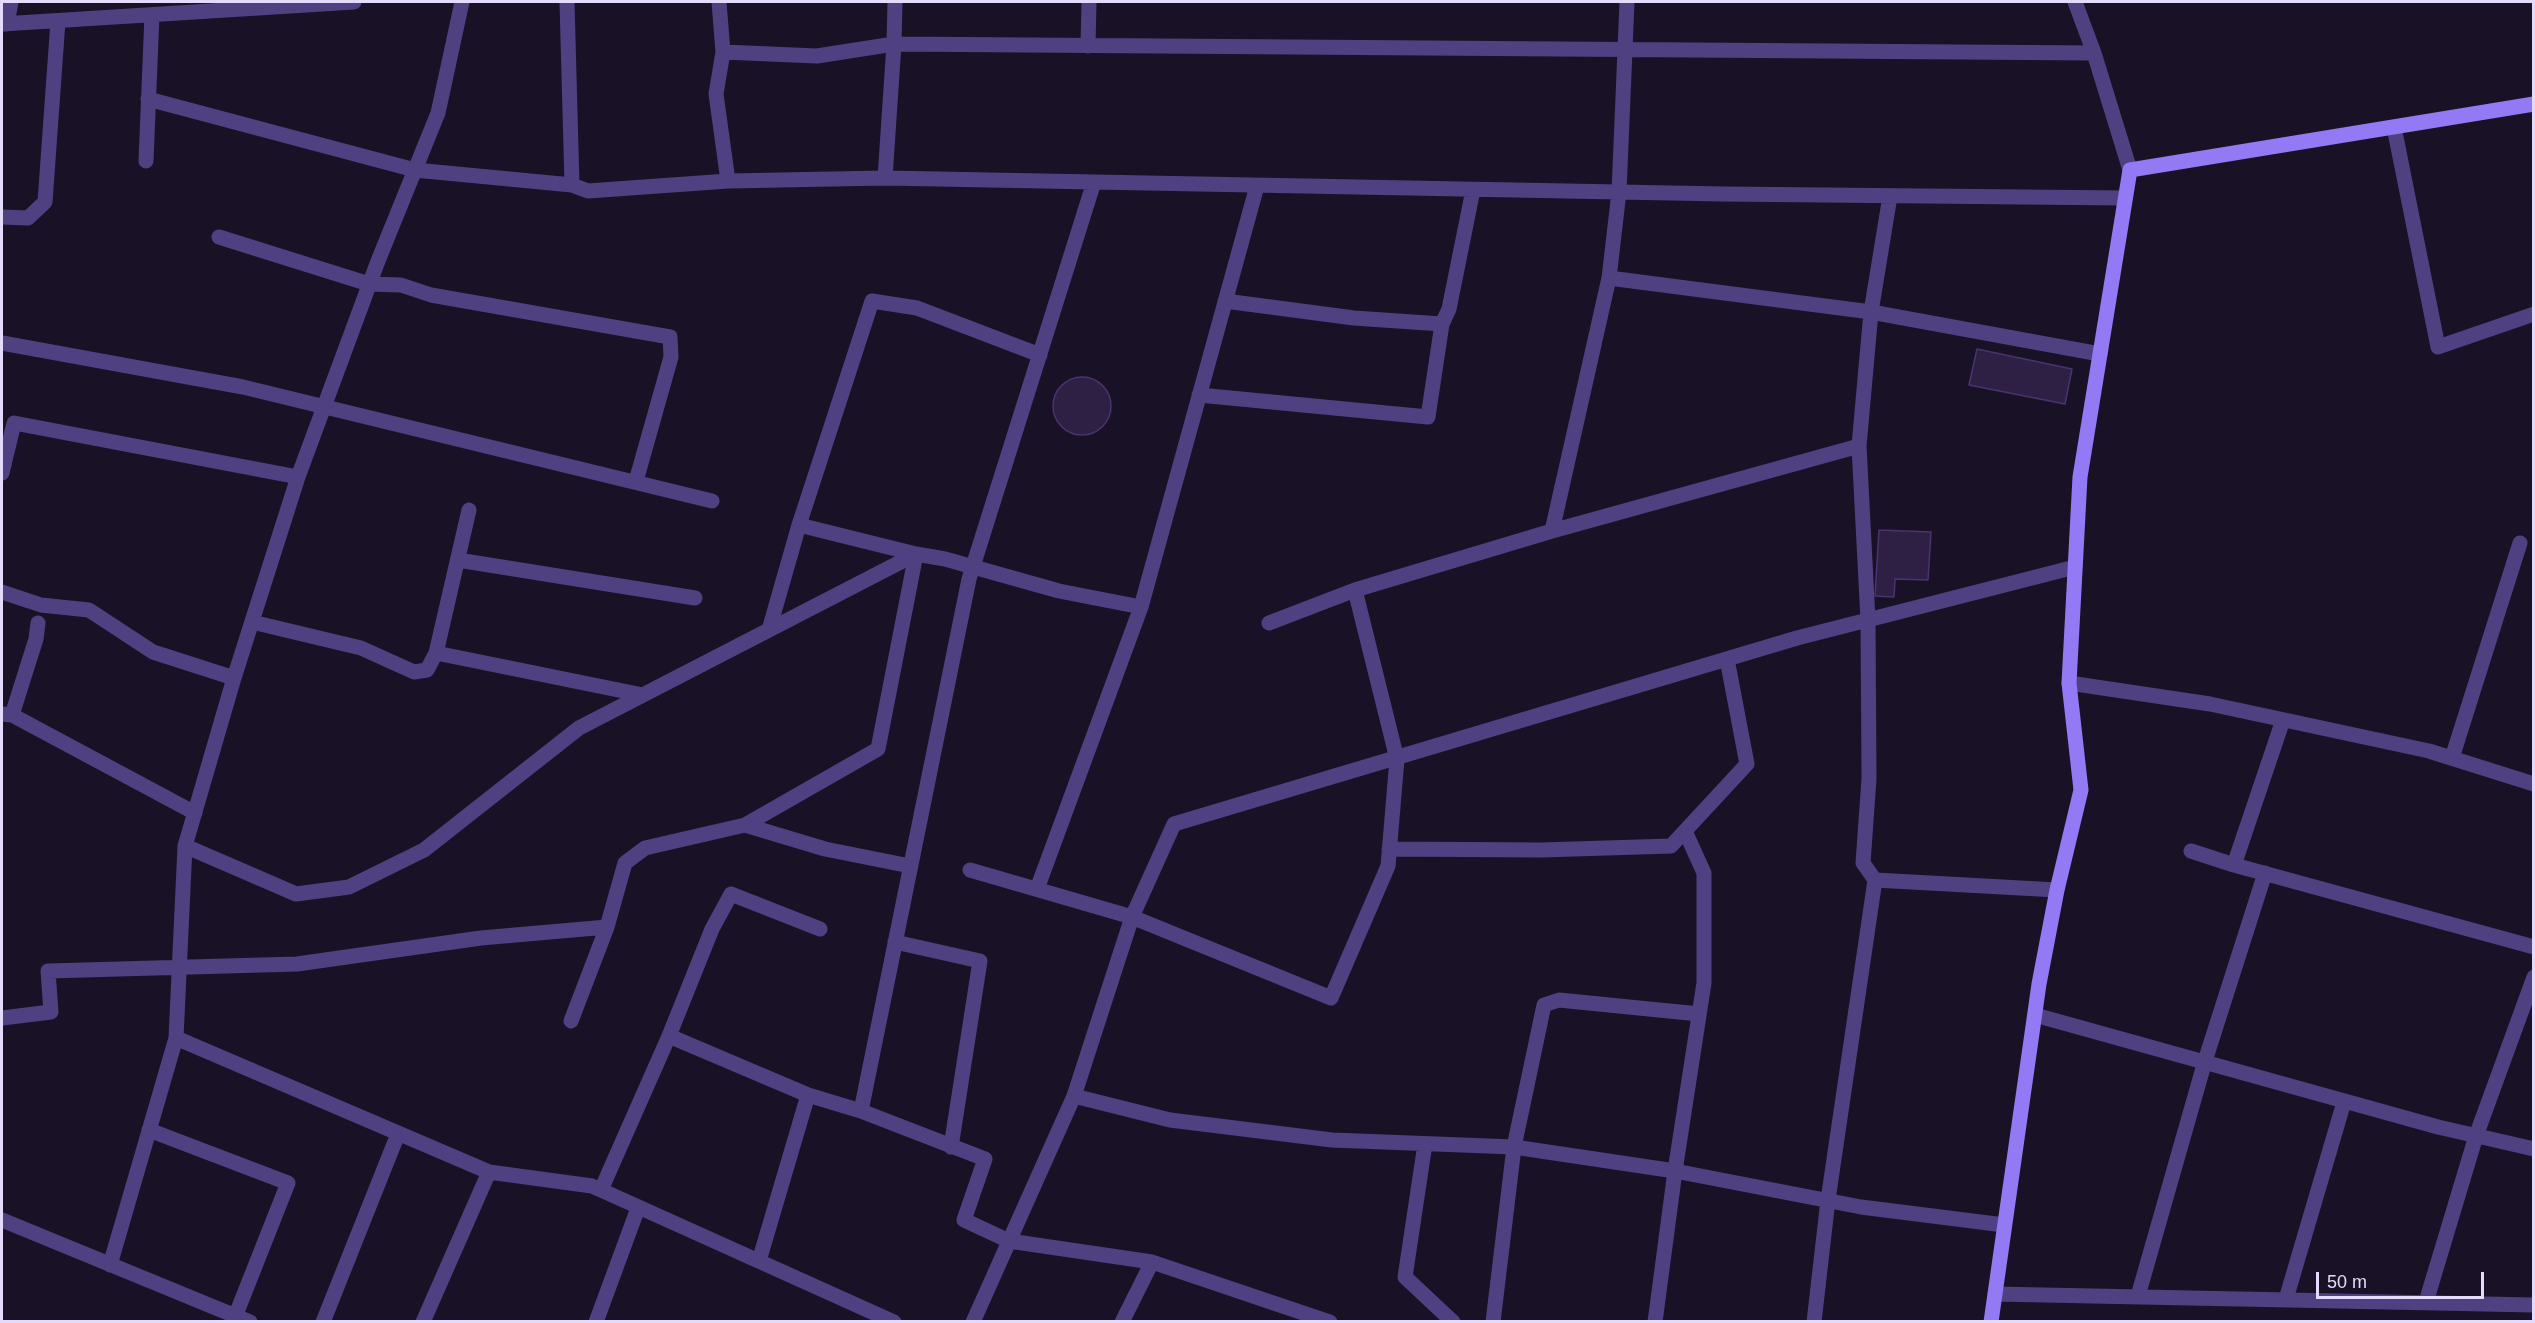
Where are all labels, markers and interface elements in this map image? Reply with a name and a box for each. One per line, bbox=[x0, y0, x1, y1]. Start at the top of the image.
scale bar bbox=[2319, 1260, 2487, 1298]
text: 50 m bbox=[2327, 1272, 2367, 1292]

